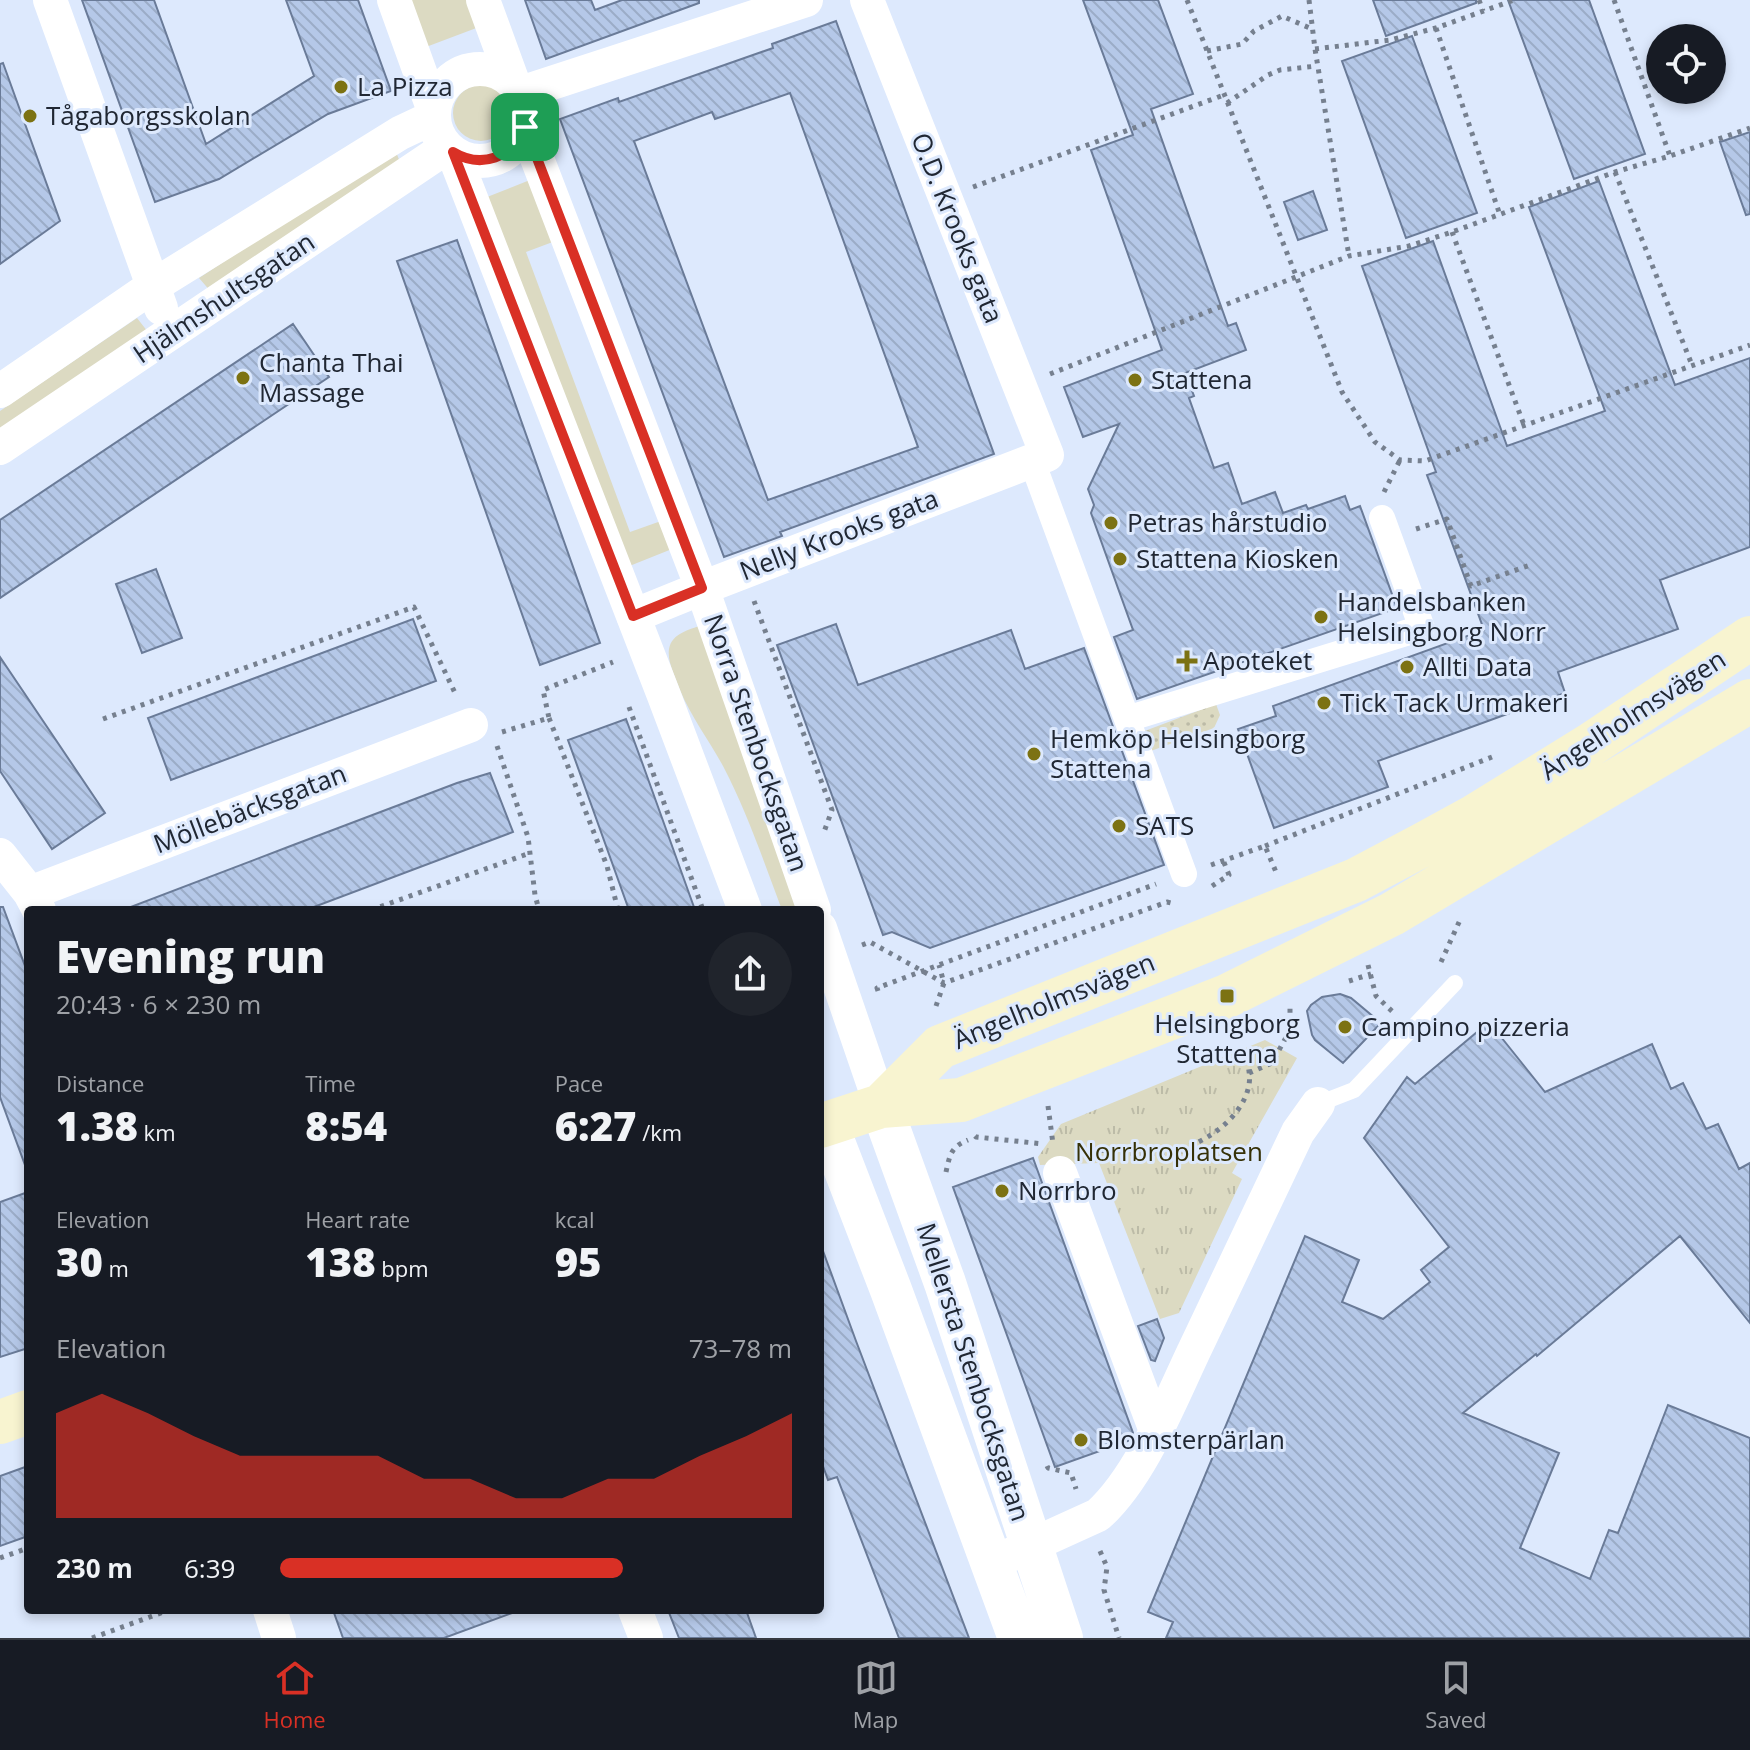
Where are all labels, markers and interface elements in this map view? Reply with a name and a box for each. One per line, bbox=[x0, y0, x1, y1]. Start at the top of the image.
map controls bbox=[1646, 24, 1726, 104]
button: locate bbox=[1646, 24, 1726, 104]
place label: La Pizza bbox=[357, 68, 453, 104]
marker: La Pizza bbox=[332, 78, 350, 96]
pin bbox=[491, 93, 559, 161]
place label: Tågaborgsskolan bbox=[46, 97, 251, 133]
icon: arrive bbox=[503, 105, 547, 149]
marker: Tågaborgsskolan bbox=[21, 107, 39, 125]
street label: O.D. Krooks gata bbox=[903, 127, 1013, 328]
street label: Hjälmshultsgatan bbox=[126, 223, 321, 371]
place label: Chanta Thai Massage bbox=[259, 344, 403, 410]
place label: Stattena bbox=[1151, 361, 1253, 397]
marker: Chanta Thai Massage bbox=[234, 369, 252, 387]
marker: Stattena bbox=[1126, 371, 1144, 389]
street label: Nelly Krooks gata bbox=[734, 480, 943, 588]
place label: Petras hårstudio bbox=[1127, 504, 1327, 540]
marker: Petras hårstudio bbox=[1102, 514, 1120, 532]
place label: Stattena Kiosken bbox=[1136, 540, 1339, 576]
marker: Stattena Kiosken bbox=[1111, 550, 1129, 568]
place label: Handelsbanken Helsingborg Norr bbox=[1337, 583, 1546, 649]
marker: Handelsbanken Helsingborg Norr bbox=[1312, 608, 1330, 626]
street label: Norra Stenbocksgatan bbox=[696, 609, 818, 876]
street label: Ängelholmsvägen bbox=[1533, 641, 1732, 788]
place label: Apoteket bbox=[1203, 642, 1312, 678]
place label: Allti Data bbox=[1423, 648, 1532, 684]
marker: Apoteket bbox=[1178, 652, 1196, 670]
marker: Allti Data bbox=[1398, 658, 1416, 676]
place label: Tick Tack Urmakeri bbox=[1340, 684, 1569, 720]
marker: Tick Tack Urmakeri bbox=[1315, 694, 1333, 712]
place label: Hemköp Helsingborg Stattena bbox=[1050, 720, 1305, 786]
marker: Hemköp Helsingborg Stattena bbox=[1025, 745, 1043, 763]
street label: Möllebäcksgatan bbox=[148, 755, 351, 861]
place label: SATS bbox=[1135, 807, 1194, 843]
marker: SATS bbox=[1110, 817, 1128, 835]
text: Evening run bbox=[56, 926, 325, 986]
button: share bbox=[708, 932, 792, 1016]
street label: Ängelholmsvägen bbox=[947, 943, 1160, 1057]
text: 20:43 · 6 × 230 m bbox=[56, 986, 261, 1022]
marker: Helsingborg Stattena bbox=[1218, 987, 1236, 1005]
place label: Helsingborg Stattena bbox=[1154, 1005, 1300, 1071]
place label: Campino pizzeria bbox=[1361, 1008, 1570, 1044]
marker: Campino pizzeria bbox=[1336, 1018, 1354, 1036]
text: Distance bbox=[56, 1068, 144, 1098]
text: Time bbox=[305, 1068, 356, 1098]
text: Pace bbox=[555, 1068, 603, 1098]
text: 1.38 bbox=[56, 1098, 138, 1153]
text: 8:54 bbox=[305, 1098, 387, 1153]
text: 6:27 bbox=[555, 1098, 637, 1153]
text: km bbox=[138, 1117, 176, 1147]
text: /km bbox=[637, 1117, 682, 1147]
park label: Norrbroplatsen bbox=[1075, 1133, 1263, 1169]
place label: Norrbro bbox=[1018, 1172, 1117, 1208]
marker: Norrbro bbox=[993, 1182, 1011, 1200]
text: Elevation bbox=[56, 1204, 149, 1234]
text: Heart rate bbox=[305, 1204, 410, 1234]
text: kcal bbox=[555, 1204, 595, 1234]
street label: Mellersta Stenbocksgatan bbox=[909, 1218, 1039, 1525]
text: 30 bbox=[56, 1234, 103, 1289]
text: 138 bbox=[305, 1234, 376, 1289]
text: 95 bbox=[555, 1234, 602, 1289]
text: m bbox=[103, 1253, 129, 1283]
text: bpm bbox=[376, 1253, 429, 1283]
text: Elevation bbox=[56, 1330, 166, 1366]
text: 73–78 m bbox=[689, 1330, 792, 1366]
place label: Blomsterpärlan bbox=[1097, 1421, 1285, 1457]
marker: Blomsterpärlan bbox=[1072, 1431, 1090, 1449]
text: 230 m bbox=[56, 1550, 133, 1586]
text: 6:39 bbox=[184, 1550, 235, 1586]
tab: Home bbox=[264, 1656, 326, 1734]
tab: Map bbox=[853, 1656, 898, 1734]
tab: Saved bbox=[1425, 1656, 1486, 1734]

